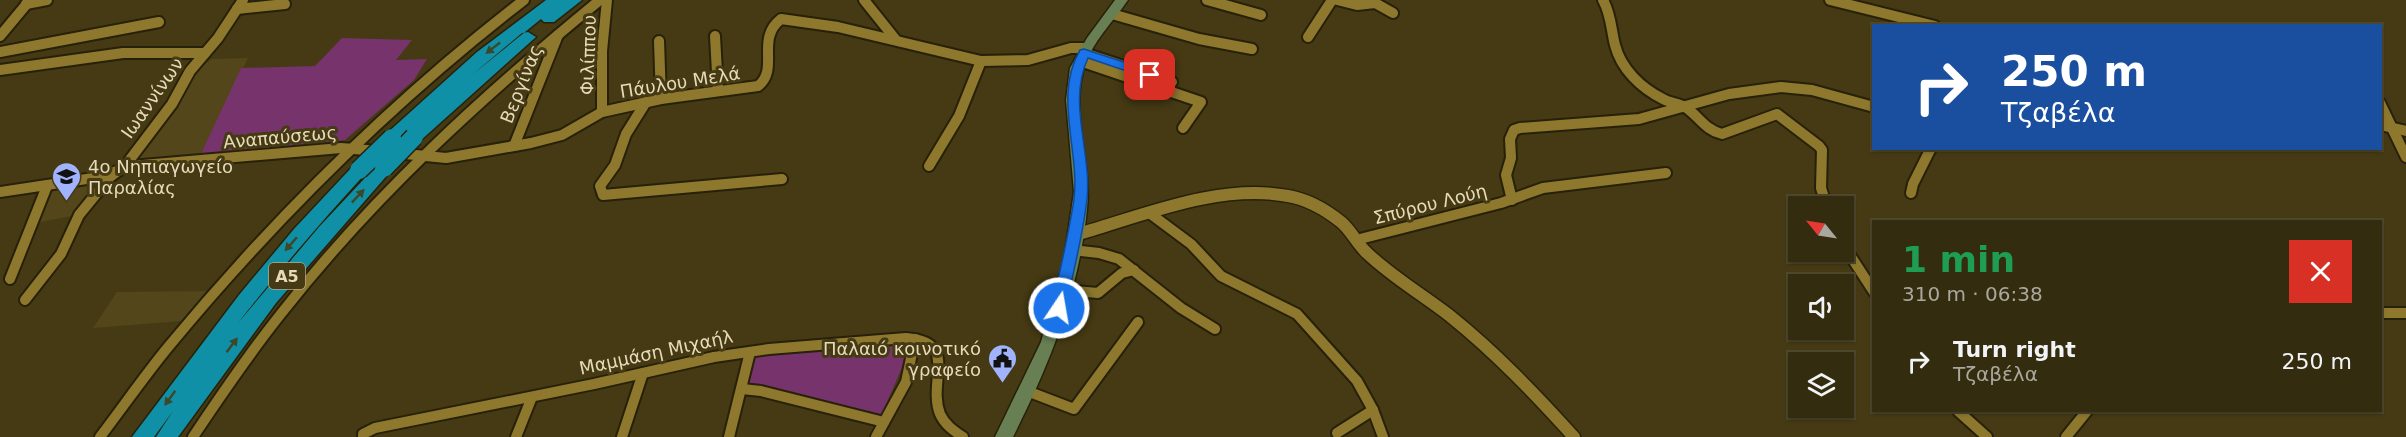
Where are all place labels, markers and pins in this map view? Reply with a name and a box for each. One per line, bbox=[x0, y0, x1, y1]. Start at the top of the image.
pin bbox=[1124, 49, 1175, 100]
place label: 4o Νηπιαγωγείο Παραλίας bbox=[88, 156, 233, 198]
school or university icon: 4o Νηπιαγωγείο Παραλίας bbox=[51, 160, 83, 202]
place label: Παλαιό κοινοτικό γραφείο bbox=[823, 338, 981, 380]
public building icon: Παλαιό κοινοτικό γραφείο bbox=[986, 342, 1018, 384]

